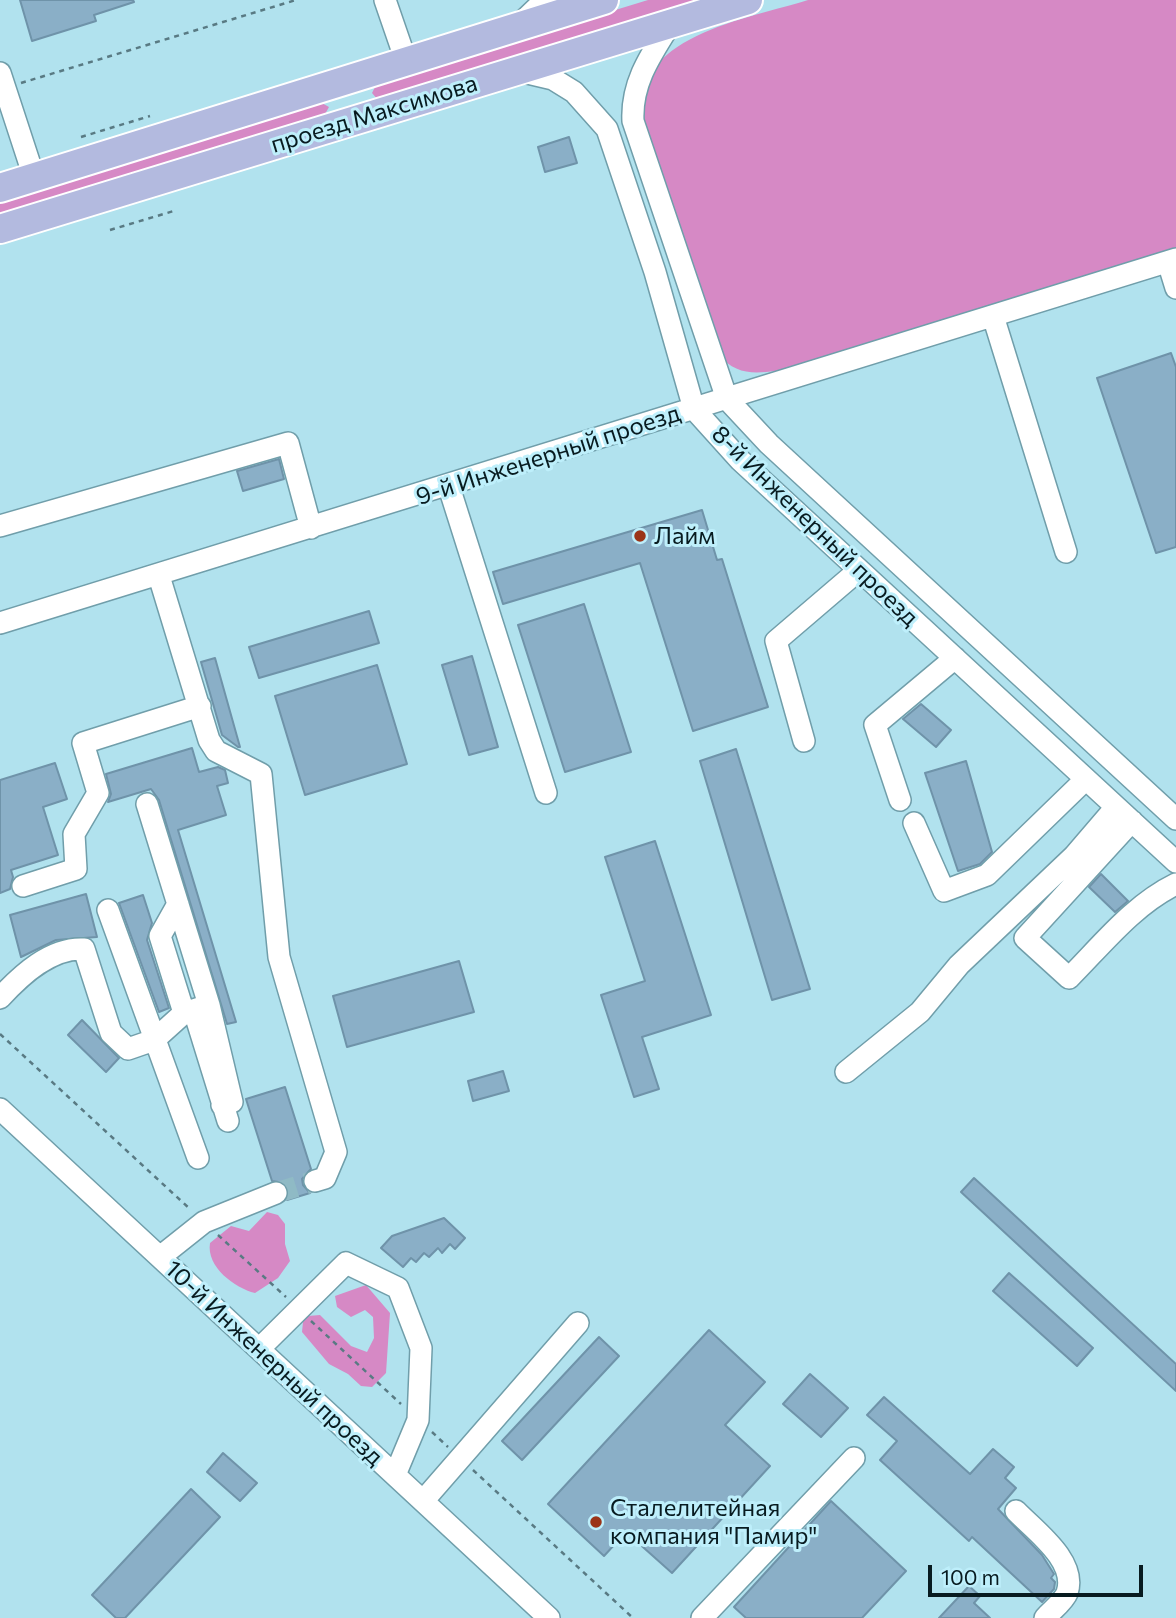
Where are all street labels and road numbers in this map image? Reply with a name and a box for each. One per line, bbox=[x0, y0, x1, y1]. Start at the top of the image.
street label: проезд Максимова bbox=[267, 69, 481, 159]
street label: 9-й Инженерный проезд bbox=[412, 399, 684, 511]
street label: 8-й Инженерный проезд bbox=[706, 420, 924, 632]
street label: 10-й Инженерный проезд bbox=[159, 1254, 389, 1472]

